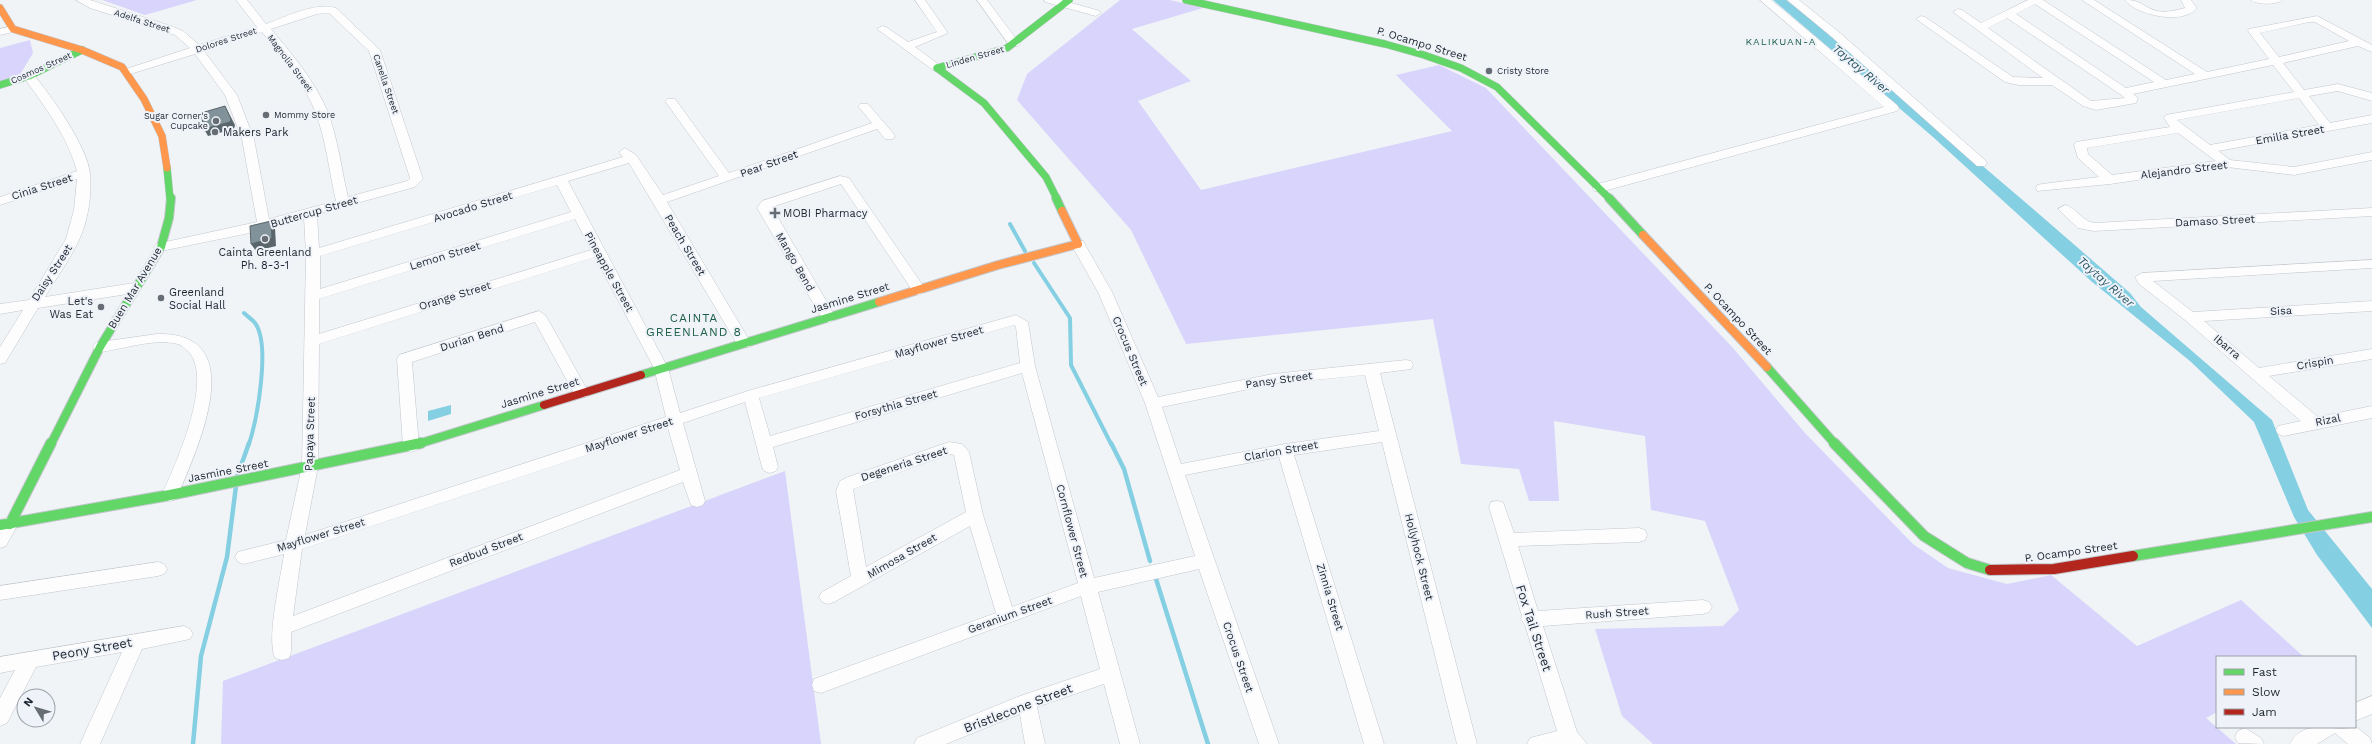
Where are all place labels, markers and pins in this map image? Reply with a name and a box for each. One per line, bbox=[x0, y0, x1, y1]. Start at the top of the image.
marker: Cristy Store bbox=[1484, 66, 1494, 76]
place label: Cristy Store bbox=[1497, 66, 1549, 76]
marker: Mommy Store bbox=[261, 110, 271, 120]
place label: Mommy Store bbox=[274, 110, 335, 120]
place label: Sugar Corner's Cupcake bbox=[144, 111, 208, 131]
marker: Sugar Corner's Cupcake bbox=[211, 116, 221, 126]
place label: Makers Park bbox=[223, 126, 288, 139]
marker: Makers Park bbox=[210, 127, 220, 137]
place label: MOBI Pharmacy bbox=[783, 207, 868, 220]
marker: MOBI Pharmacy bbox=[770, 208, 780, 218]
marker: Cainta Greenland Ph. 8-3-1 bbox=[260, 234, 270, 244]
place label: Cainta Greenland Ph. 8-3-1 bbox=[219, 246, 311, 272]
place label: Greenland Social Hall bbox=[169, 286, 226, 312]
marker: Greenland Social Hall bbox=[156, 293, 166, 303]
place label: Let's Was Eat bbox=[49, 295, 93, 321]
marker: Let's Was Eat bbox=[96, 302, 106, 312]

